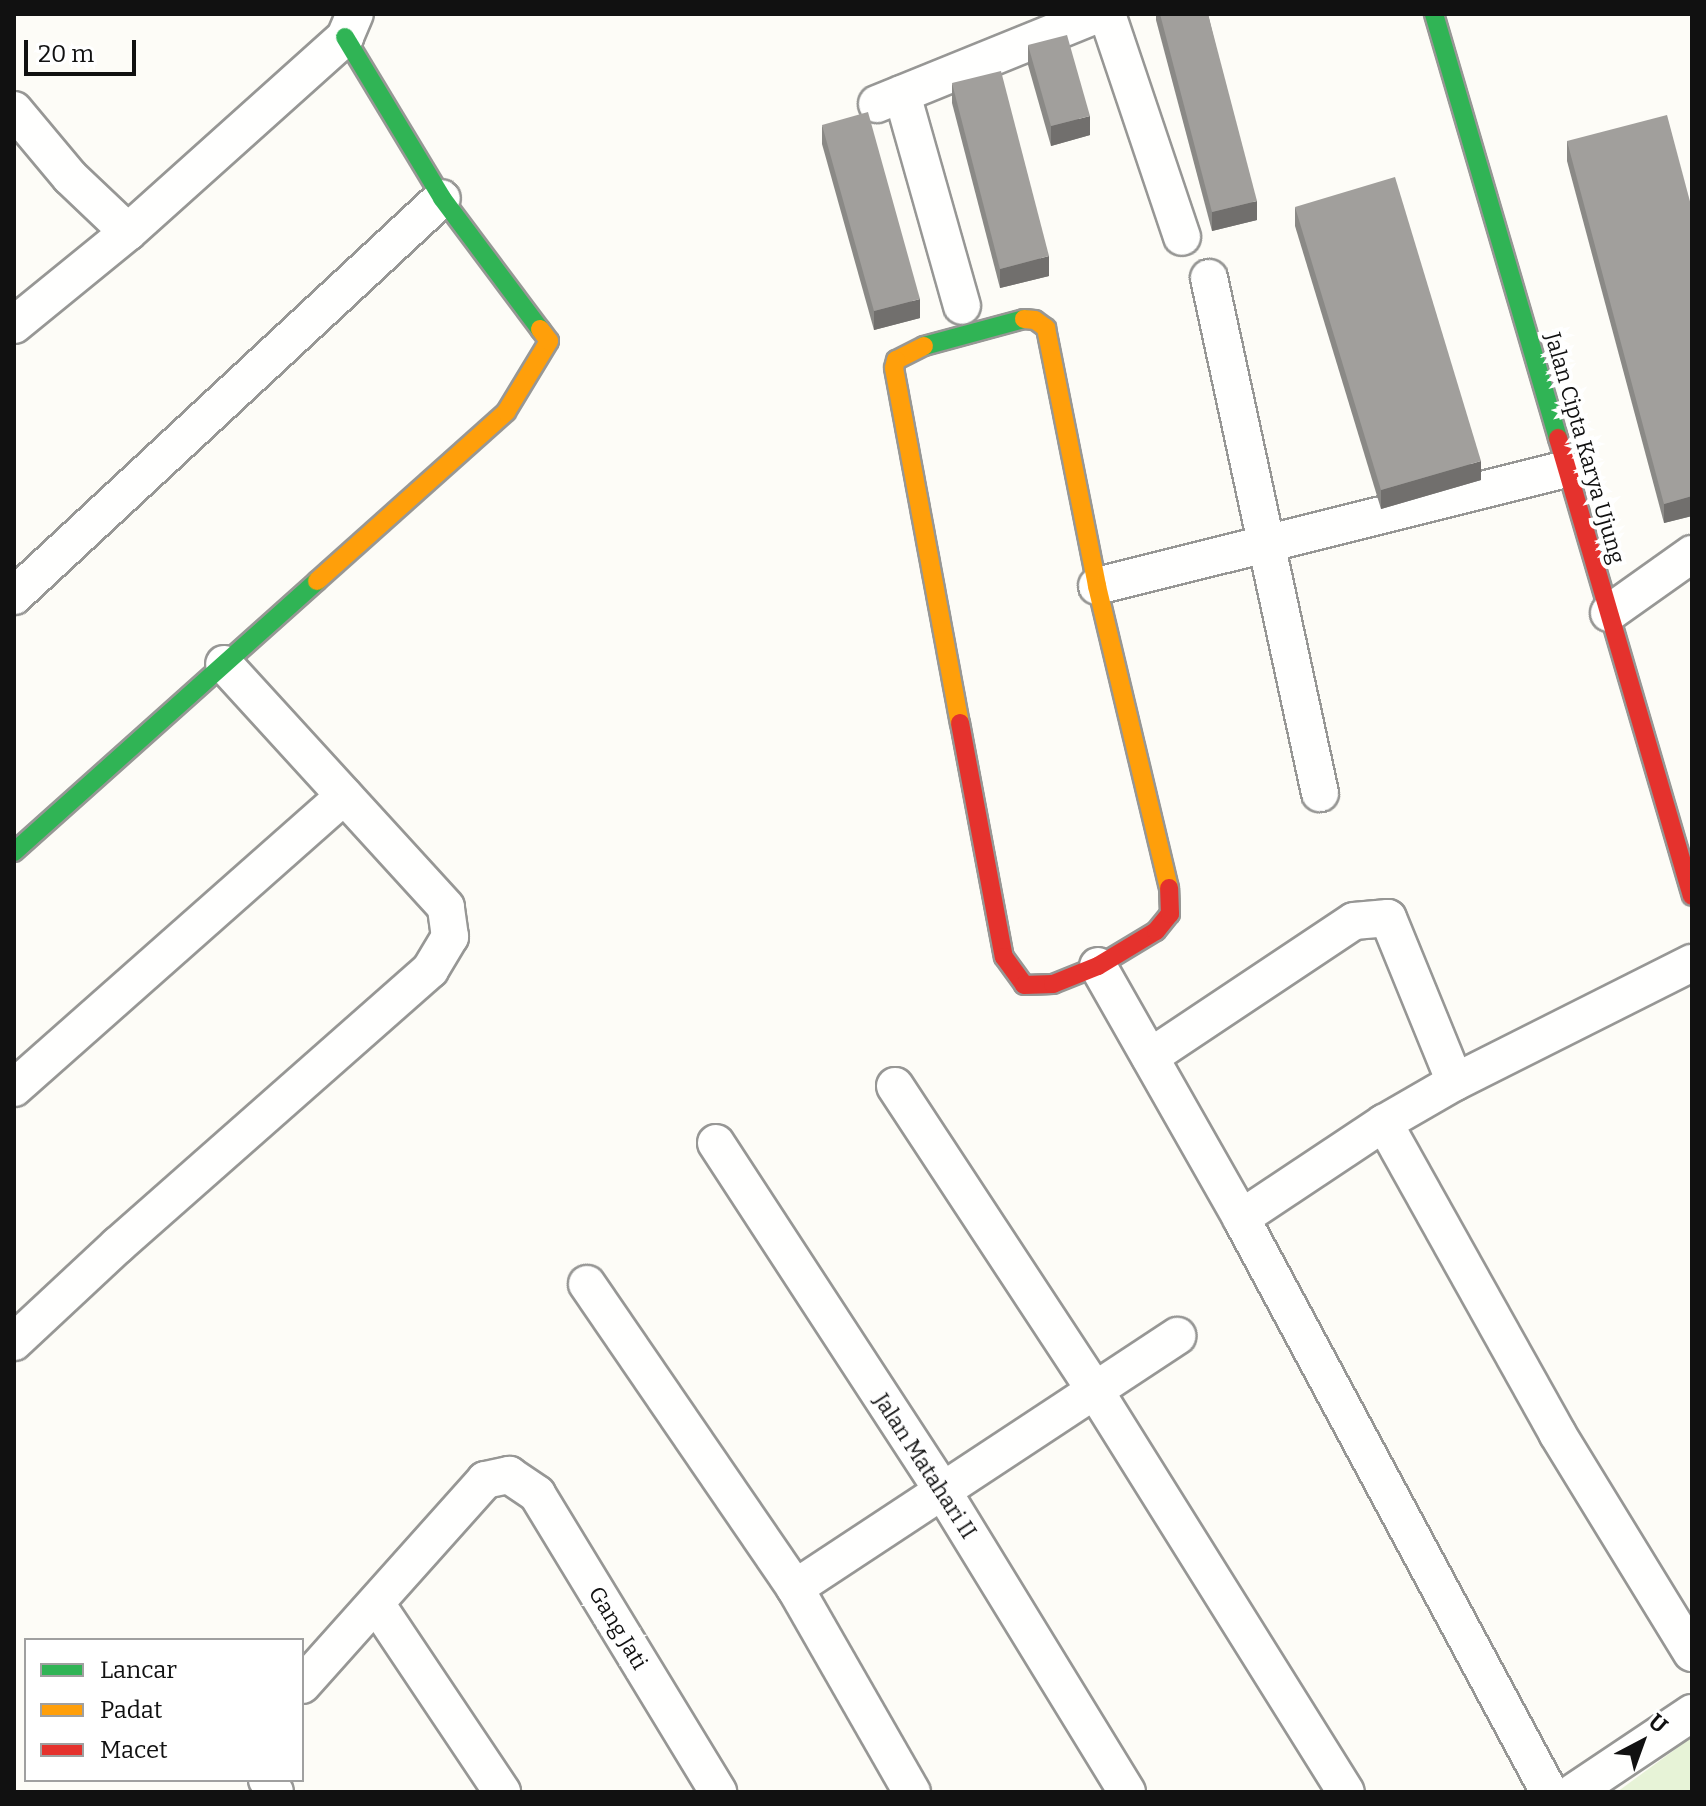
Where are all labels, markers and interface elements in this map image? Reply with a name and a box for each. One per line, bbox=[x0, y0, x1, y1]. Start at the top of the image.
scale bar bbox=[28, 24, 140, 74]
text: 20 m bbox=[38, 40, 94, 68]
street label: Jalan Cipta Karya Ujung bbox=[1539, 329, 1631, 567]
street label: Jalan Matahari II bbox=[868, 1388, 982, 1544]
street label: Gang Jati bbox=[583, 1582, 653, 1674]
legend bbox=[24, 1638, 304, 1782]
text: Lancar bbox=[100, 1656, 177, 1684]
text: Padat bbox=[100, 1696, 163, 1724]
north arrow bbox=[1602, 1702, 1682, 1782]
text: U bbox=[1643, 1708, 1673, 1739]
text: Macet bbox=[100, 1736, 168, 1764]

